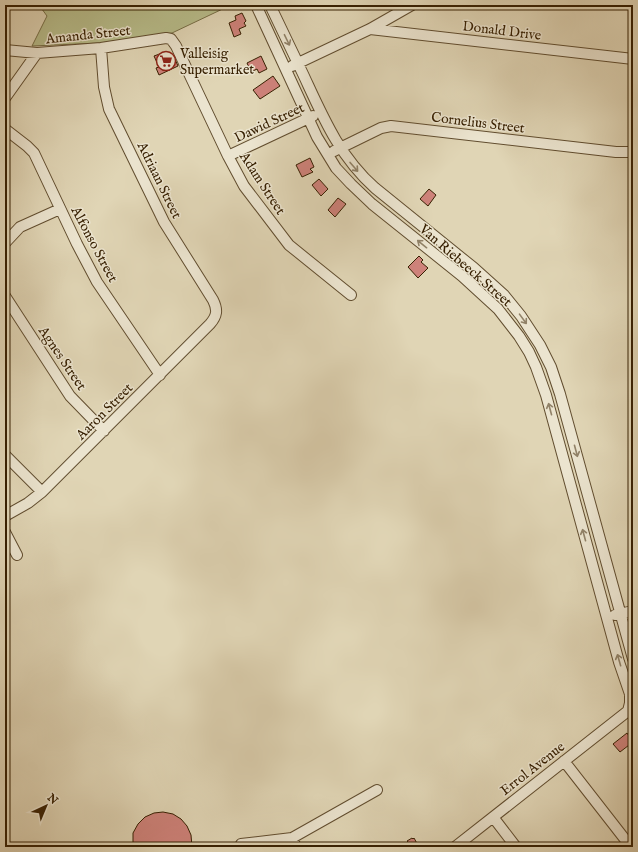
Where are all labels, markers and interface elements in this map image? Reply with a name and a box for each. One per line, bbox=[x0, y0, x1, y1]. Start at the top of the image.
street label: Donald Drive bbox=[461, 17, 543, 45]
street label: Amanda Street bbox=[44, 22, 132, 48]
one-way arrow bbox=[284, 34, 291, 46]
place label: Valleisig Supermarket bbox=[179, 45, 254, 79]
supermarket icon: Valleisig Supermarket bbox=[155, 50, 177, 72]
street label: Dawid Street bbox=[232, 99, 308, 147]
street label: Cornelius Street bbox=[430, 108, 526, 138]
street label: Adriaan Street bbox=[132, 138, 186, 222]
street label: Adam Street bbox=[235, 148, 289, 219]
one-way arrow bbox=[349, 162, 358, 172]
street label: Alfonso Street bbox=[66, 202, 122, 286]
street label: Van Riebeeck Street bbox=[414, 220, 516, 311]
one-way arrow bbox=[417, 240, 428, 249]
one-way arrow bbox=[519, 313, 527, 324]
street label: Agnes Street bbox=[34, 322, 90, 394]
street label: Aaron Street bbox=[72, 379, 137, 445]
one-way arrow bbox=[546, 403, 553, 416]
one-way arrow bbox=[573, 445, 580, 458]
one-way arrow bbox=[580, 529, 588, 542]
one-way arrow bbox=[615, 654, 622, 667]
street label: Errol Avenue bbox=[497, 738, 569, 800]
north arrow bbox=[26, 786, 66, 826]
text: N bbox=[43, 790, 61, 808]

